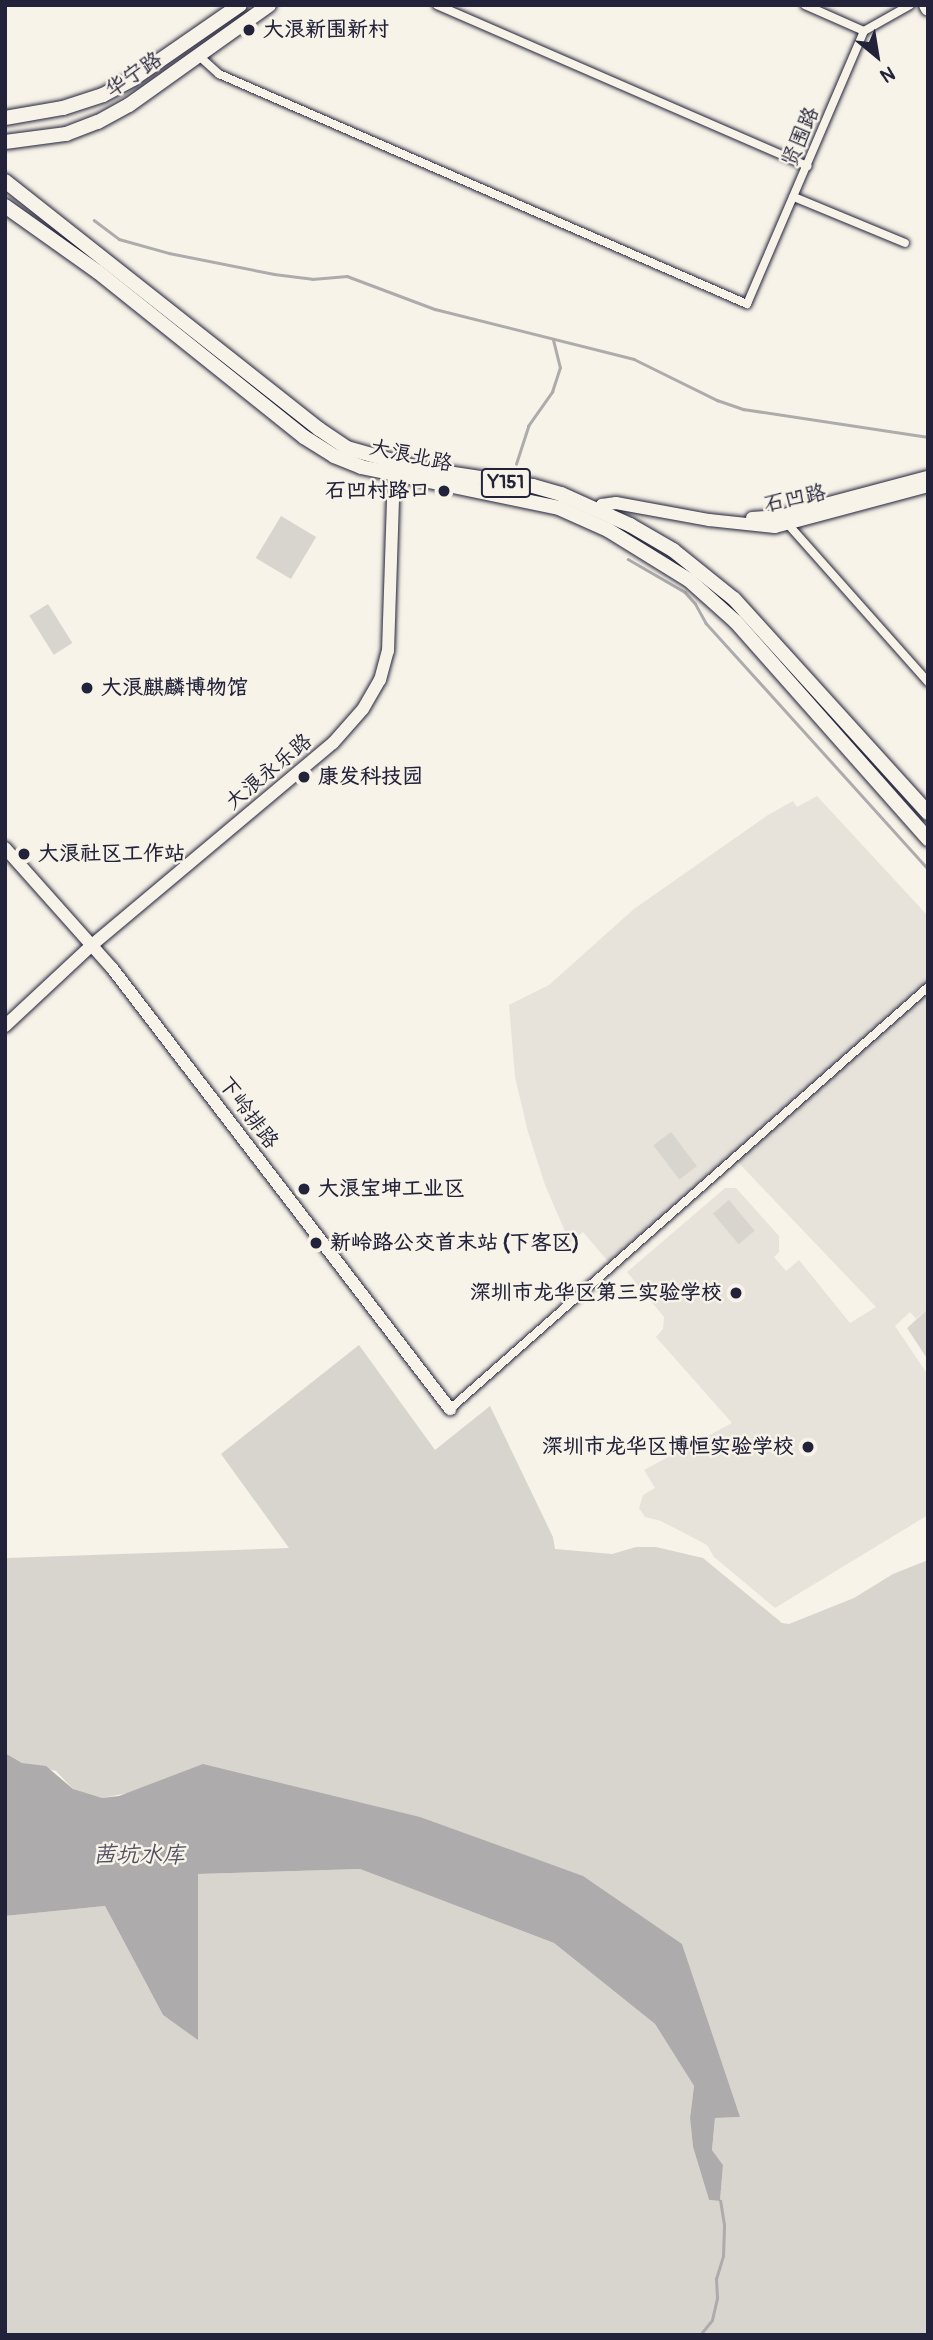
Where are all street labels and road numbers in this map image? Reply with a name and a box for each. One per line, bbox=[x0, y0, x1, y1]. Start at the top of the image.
street label: 华宁路 bbox=[101, 47, 167, 103]
street label: 贤围路 bbox=[777, 103, 825, 171]
street label: 大浪北路 bbox=[367, 435, 455, 477]
road number: Y151 bbox=[480, 468, 532, 498]
street label: 石凹路 bbox=[762, 480, 828, 518]
street label: 大浪永乐路 bbox=[221, 729, 317, 815]
street label: 下岭排路 bbox=[213, 1072, 283, 1154]

